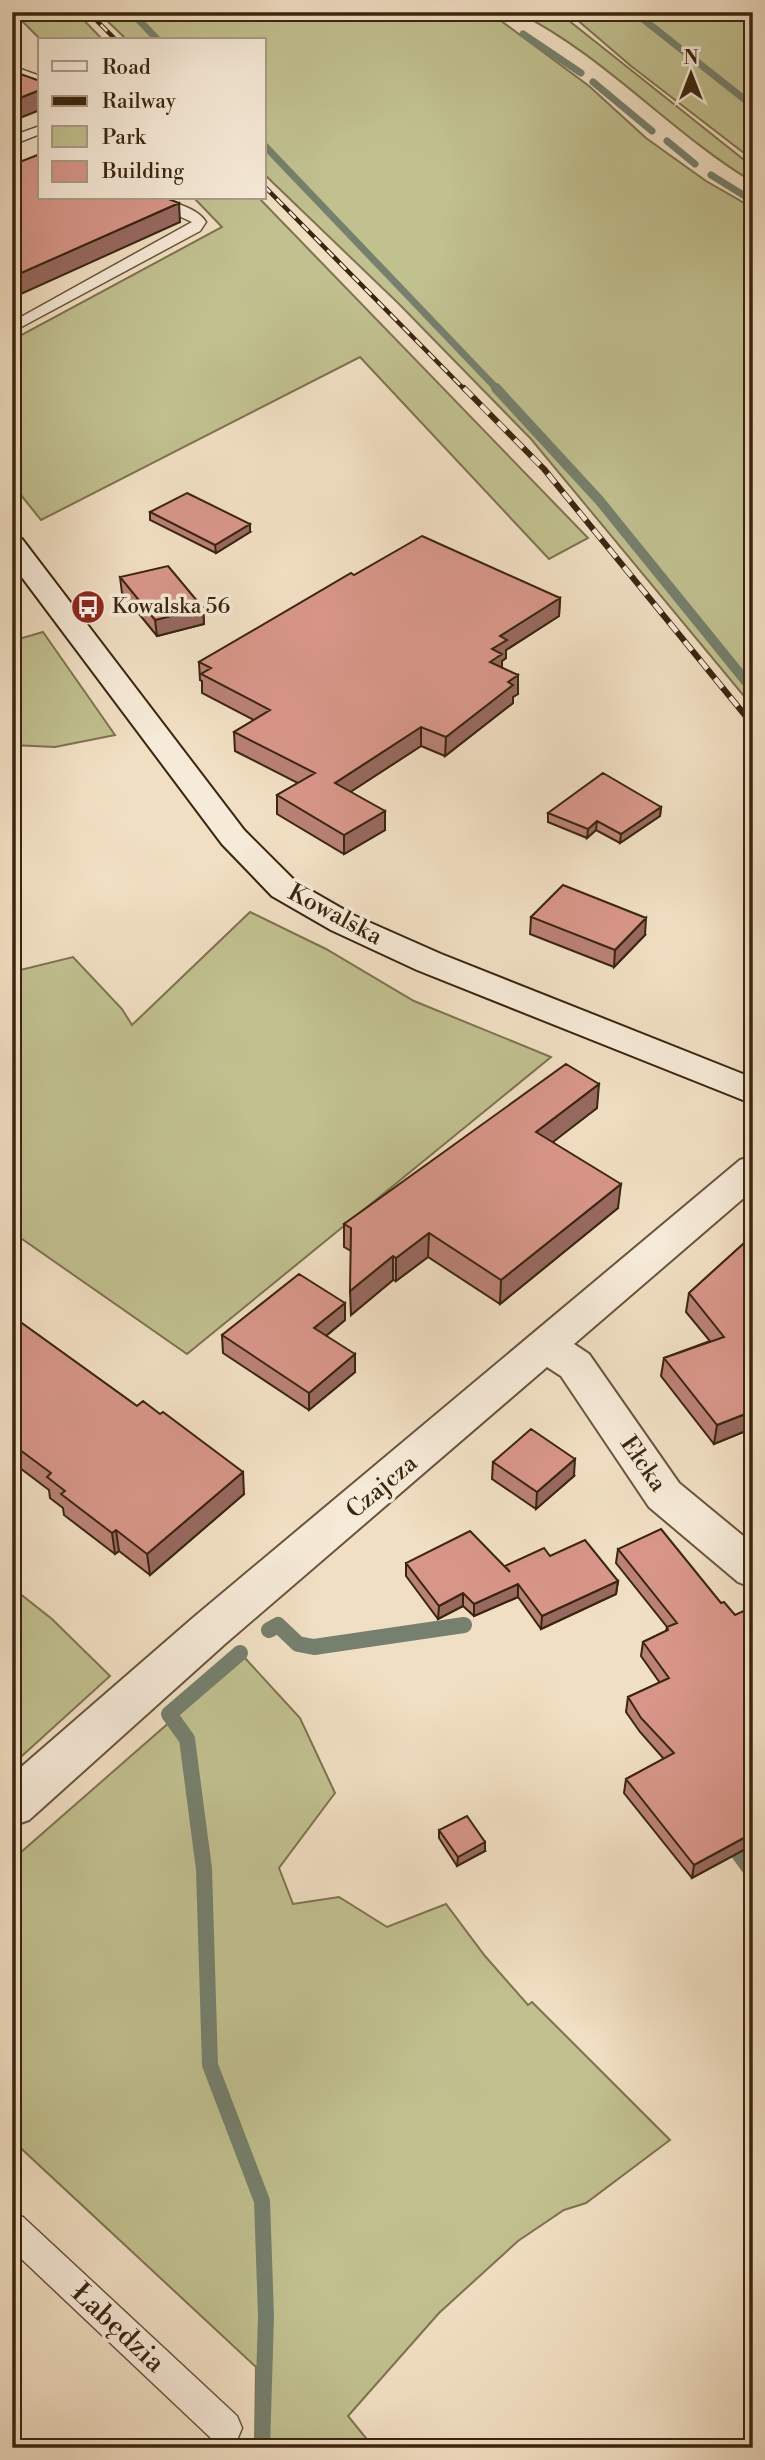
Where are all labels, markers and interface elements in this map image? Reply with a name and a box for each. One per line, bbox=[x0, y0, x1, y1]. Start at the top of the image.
legend bbox=[38, 38, 266, 200]
north arrow bbox=[656, 38, 726, 108]
text: N bbox=[683, 46, 699, 70]
text: Road bbox=[102, 55, 151, 81]
text: Railway bbox=[102, 89, 177, 115]
text: Park bbox=[102, 125, 147, 151]
text: Building bbox=[101, 159, 184, 185]
bus stop icon: Kowalska 56 bbox=[69, 588, 107, 626]
place label: Kowalska 56 bbox=[112, 594, 230, 620]
street label: Kowalska bbox=[283, 878, 388, 953]
street label: Ełcka bbox=[613, 1430, 673, 1498]
street label: Czajcza bbox=[340, 1448, 424, 1525]
street label: Łabędzia bbox=[64, 2276, 173, 2381]

